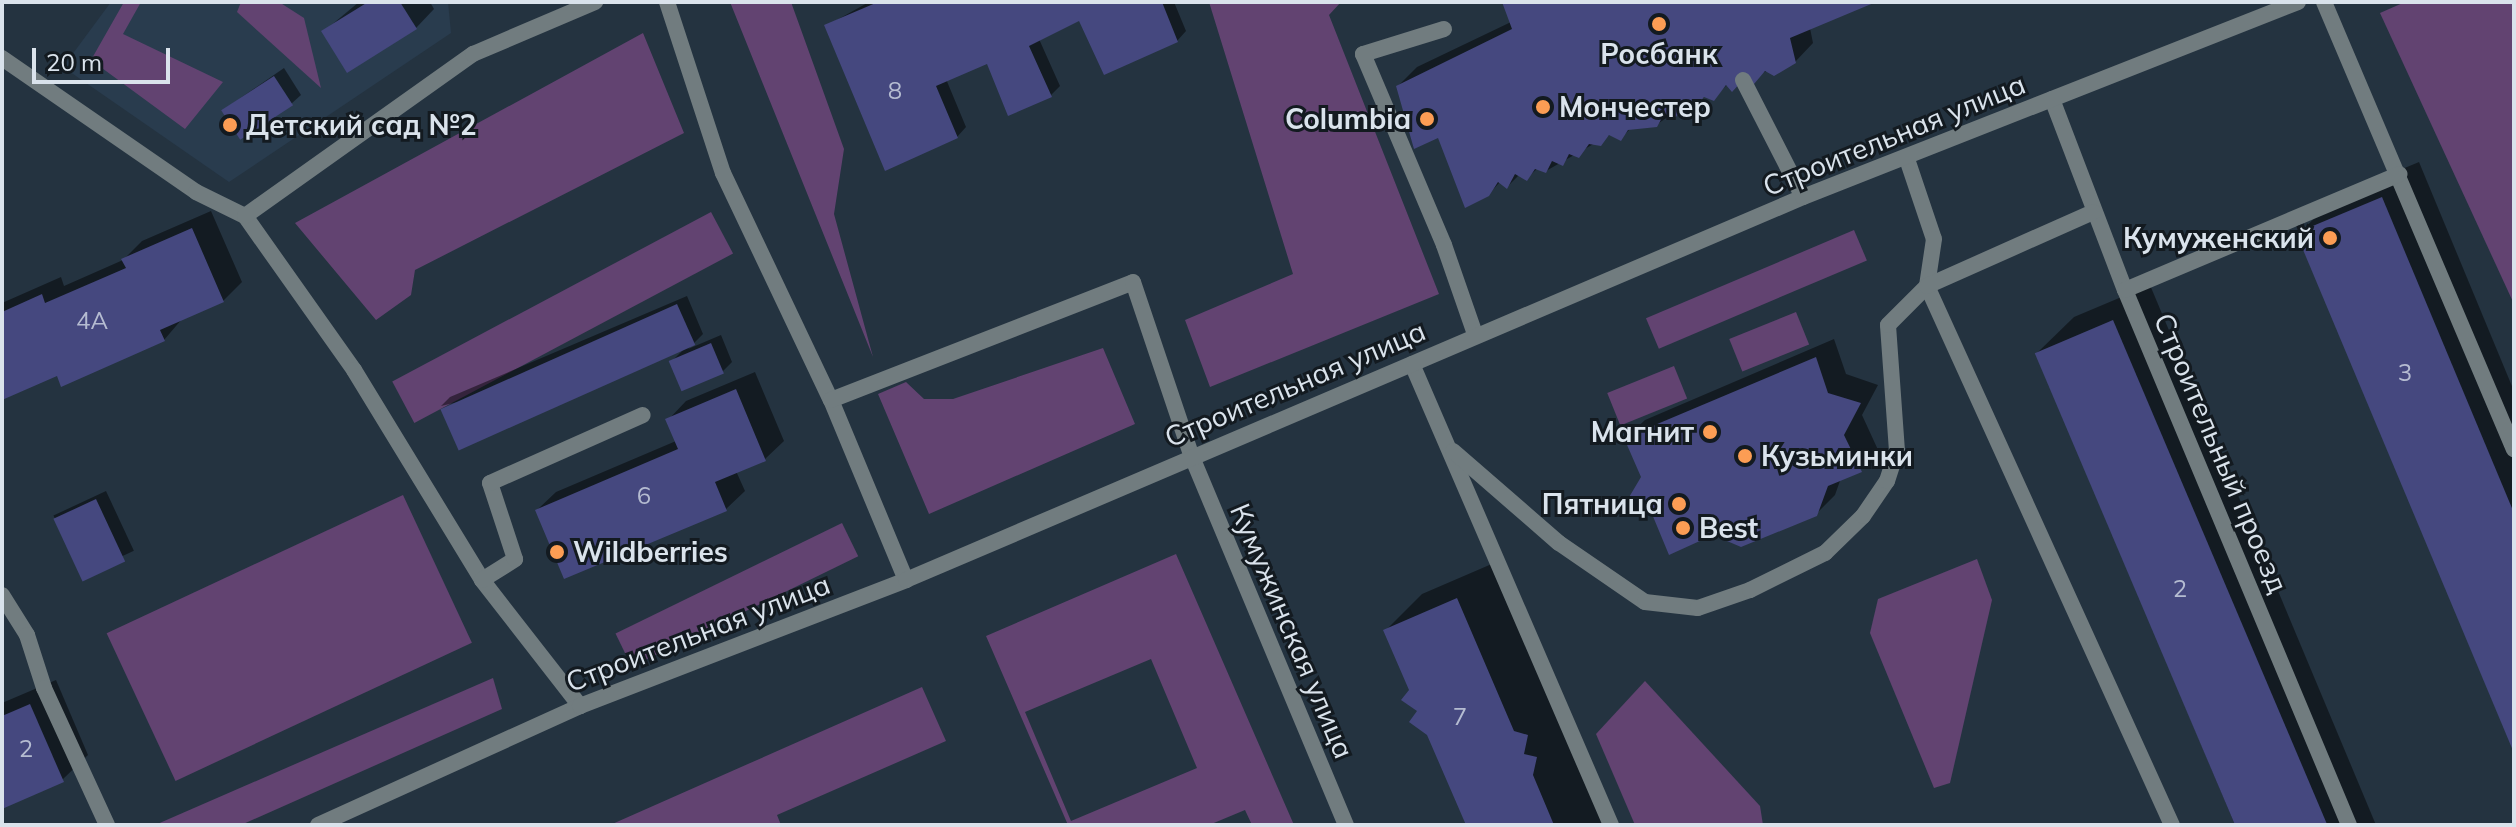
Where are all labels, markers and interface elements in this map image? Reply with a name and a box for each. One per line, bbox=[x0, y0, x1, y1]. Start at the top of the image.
marker: Росбанк bbox=[1650, 15, 1668, 33]
scale bar bbox=[36, 32, 174, 82]
place label: Росбанк bbox=[1600, 37, 1718, 71]
text: 20 m bbox=[46, 47, 102, 77]
street label: Строительная улица bbox=[1758, 67, 2030, 203]
house number: 8 bbox=[888, 77, 902, 105]
place label: Мончестер bbox=[1559, 90, 1711, 124]
marker: Мончестер bbox=[1534, 98, 1552, 116]
place label: Columbia bbox=[1285, 102, 1411, 136]
place label: Детский сад №2 bbox=[246, 108, 476, 142]
marker: Columbia bbox=[1418, 110, 1436, 128]
marker: Детский сад №2 bbox=[221, 116, 239, 134]
place label: Кумуженский bbox=[2123, 221, 2314, 255]
marker: Кумуженский bbox=[2321, 229, 2339, 247]
house number: 4А bbox=[76, 307, 108, 335]
street label: Строительный проезд bbox=[2147, 308, 2295, 598]
street label: Строительная улица bbox=[1160, 314, 1430, 454]
house number: 3 bbox=[2398, 359, 2412, 387]
place label: Магнит bbox=[1591, 415, 1694, 449]
marker: Магнит bbox=[1701, 423, 1719, 441]
place label: Кузьминки bbox=[1761, 439, 1913, 473]
marker: Кузьминки bbox=[1736, 447, 1754, 465]
house number: 6 bbox=[637, 482, 651, 510]
place label: Пятница bbox=[1542, 487, 1663, 521]
marker: Пятница bbox=[1670, 495, 1688, 513]
street label: Кумужинская улица bbox=[1223, 499, 1361, 763]
place label: Best bbox=[1699, 511, 1758, 545]
marker: Best bbox=[1674, 519, 1692, 537]
place label: Wildberries bbox=[573, 535, 728, 569]
marker: Wildberries bbox=[548, 543, 566, 561]
street label: Строительная улица bbox=[561, 567, 835, 699]
house number: 2 bbox=[2173, 575, 2187, 603]
house number: 7 bbox=[1453, 703, 1467, 731]
house number: 2 bbox=[19, 735, 33, 763]

